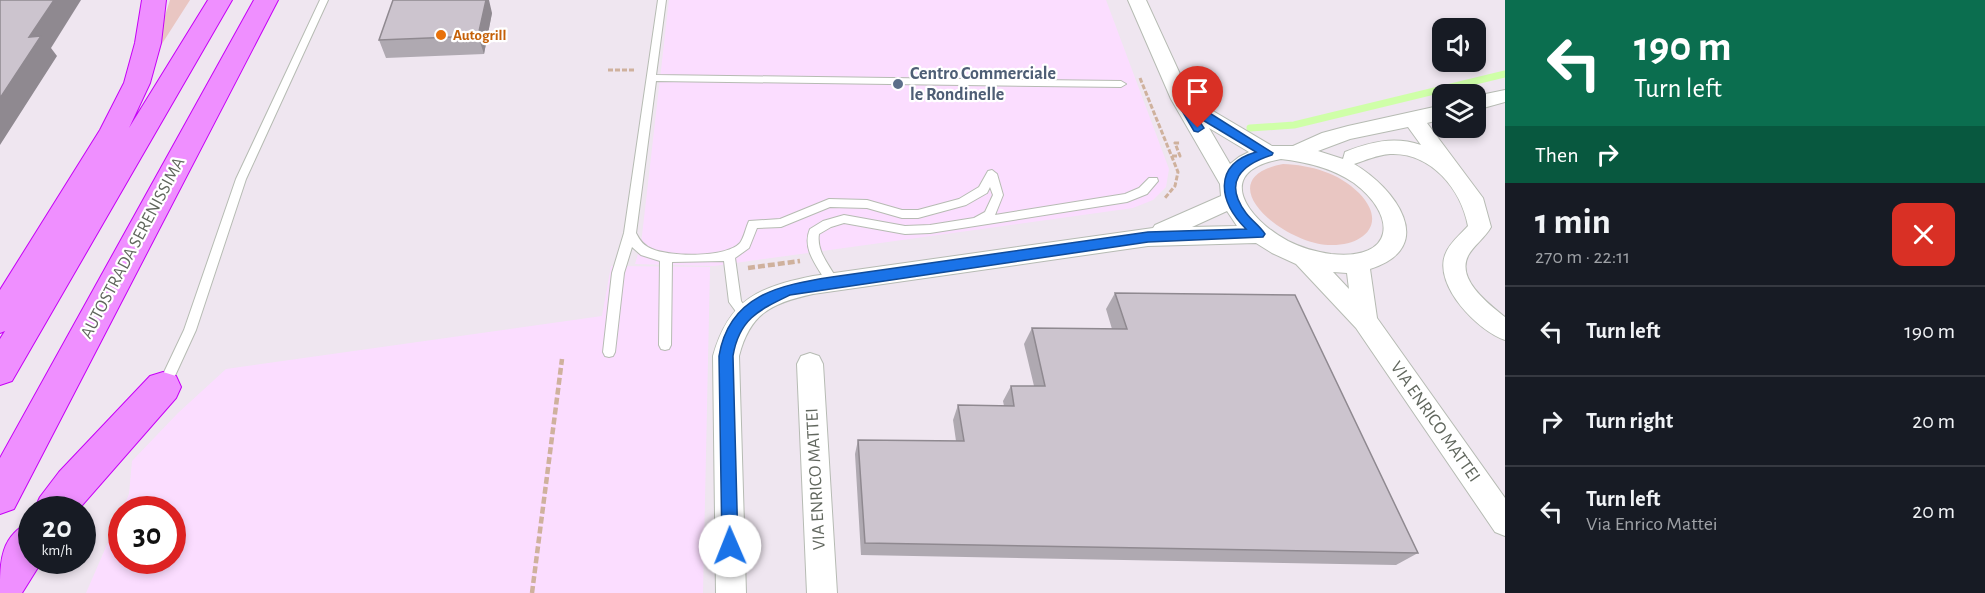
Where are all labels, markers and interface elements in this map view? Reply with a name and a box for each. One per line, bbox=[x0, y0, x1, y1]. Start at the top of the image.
map controls bbox=[1432, 18, 1486, 138]
button: sound bbox=[1432, 18, 1486, 72]
icon: left bbox=[1535, 24, 1613, 102]
text: 190 m bbox=[1634, 26, 1732, 68]
marker: Autogrill bbox=[434, 28, 448, 42]
place label: Autogrill bbox=[453, 28, 506, 43]
place label: Centro Commerciale le Rondinelle bbox=[910, 65, 1056, 104]
pin bbox=[1172, 66, 1223, 128]
icon: arrive bbox=[1181, 75, 1214, 108]
text: Turn left bbox=[1634, 75, 1722, 102]
marker: Centro Commerciale le Rondinelle bbox=[891, 77, 905, 91]
button: layers bbox=[1432, 84, 1486, 138]
icon: right bbox=[1591, 138, 1624, 171]
text: Then bbox=[1535, 144, 1579, 166]
street label: AUTOSTRADA SERENISSIMA bbox=[78, 154, 189, 342]
button: close bbox=[1892, 203, 1955, 266]
text: 1 min bbox=[1535, 204, 1611, 240]
text: 270 m · 22:11 bbox=[1535, 247, 1630, 267]
icon: left bbox=[1535, 315, 1568, 348]
text: Turn left bbox=[1586, 320, 1660, 342]
text: 190 m bbox=[1904, 320, 1955, 342]
street label: VIA ENRICO MATTEI bbox=[1387, 359, 1483, 485]
icon: right bbox=[1535, 405, 1568, 438]
street label: VIA ENRICO MATTEI bbox=[803, 407, 829, 551]
text: Turn right bbox=[1586, 410, 1673, 432]
text: 20 m bbox=[1912, 410, 1955, 432]
text: Turn left bbox=[1586, 488, 1660, 510]
icon: left bbox=[1535, 495, 1568, 528]
speed limit sign: 30 bbox=[108, 496, 186, 574]
text: 20 m bbox=[1912, 500, 1955, 522]
text: 20 bbox=[42, 513, 72, 543]
position arrow bbox=[698, 514, 762, 578]
text: Via Enrico Mattei bbox=[1586, 514, 1718, 534]
text: km/h bbox=[42, 543, 72, 558]

